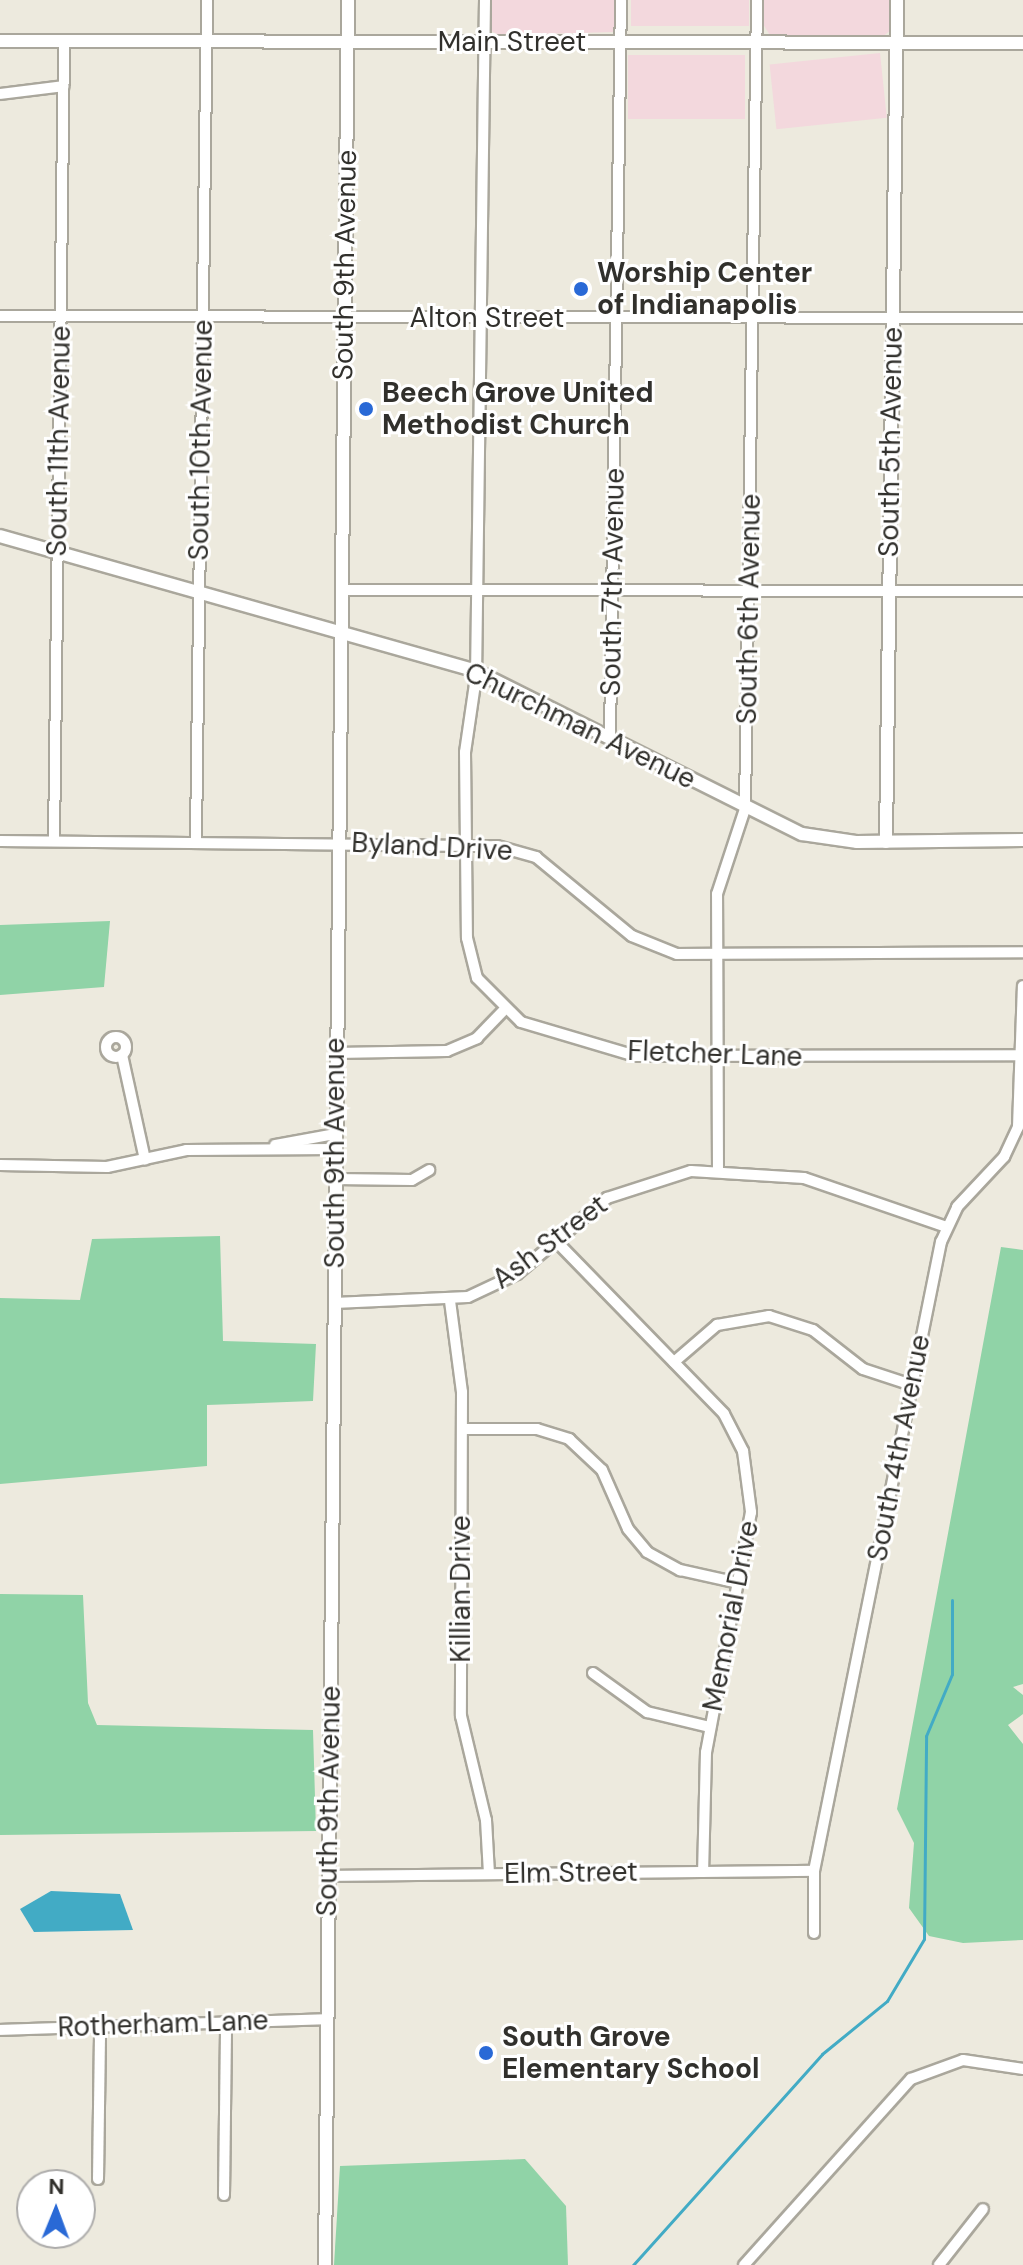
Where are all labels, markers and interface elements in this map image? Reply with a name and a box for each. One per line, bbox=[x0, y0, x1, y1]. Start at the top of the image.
street label: Main Street bbox=[438, 25, 586, 59]
street label: South 9th Avenue bbox=[326, 149, 364, 381]
place label: Worship Center of Indianapolis bbox=[597, 256, 812, 322]
marker: Worship Center of Indianapolis bbox=[572, 280, 590, 298]
street label: Alton Street bbox=[410, 301, 564, 335]
street label: South 10th Avenue bbox=[182, 319, 220, 561]
street label: South 11th Avenue bbox=[40, 325, 78, 557]
street label: South 5th Avenue bbox=[872, 327, 910, 557]
place label: Beech Grove United Methodist Church bbox=[382, 376, 654, 442]
marker: Beech Grove United Methodist Church bbox=[357, 400, 375, 418]
street label: South 7th Avenue bbox=[594, 468, 632, 696]
street label: South 6th Avenue bbox=[730, 493, 768, 725]
street label: Churchman Avenue bbox=[459, 655, 701, 797]
street label: Byland Drive bbox=[351, 826, 513, 868]
street label: Fletcher Lane bbox=[627, 1034, 803, 1074]
street label: South 9th Avenue bbox=[318, 1038, 352, 1268]
street label: Ash Street bbox=[486, 1188, 614, 1296]
street label: South 4th Avenue bbox=[861, 1332, 937, 1564]
street label: Killian Drive bbox=[444, 1515, 478, 1663]
street label: Memorial Drive bbox=[696, 1518, 766, 1714]
street label: South 9th Avenue bbox=[310, 1685, 348, 1917]
street label: Elm Street bbox=[504, 1855, 638, 1891]
street label: Rotherham Lane bbox=[57, 2004, 269, 2044]
place label: South Grove Elementary School bbox=[502, 2020, 759, 2086]
marker: South Grove Elementary School bbox=[477, 2044, 495, 2062]
north arrow bbox=[16, 2169, 96, 2249]
text: N bbox=[48, 2172, 65, 2201]

